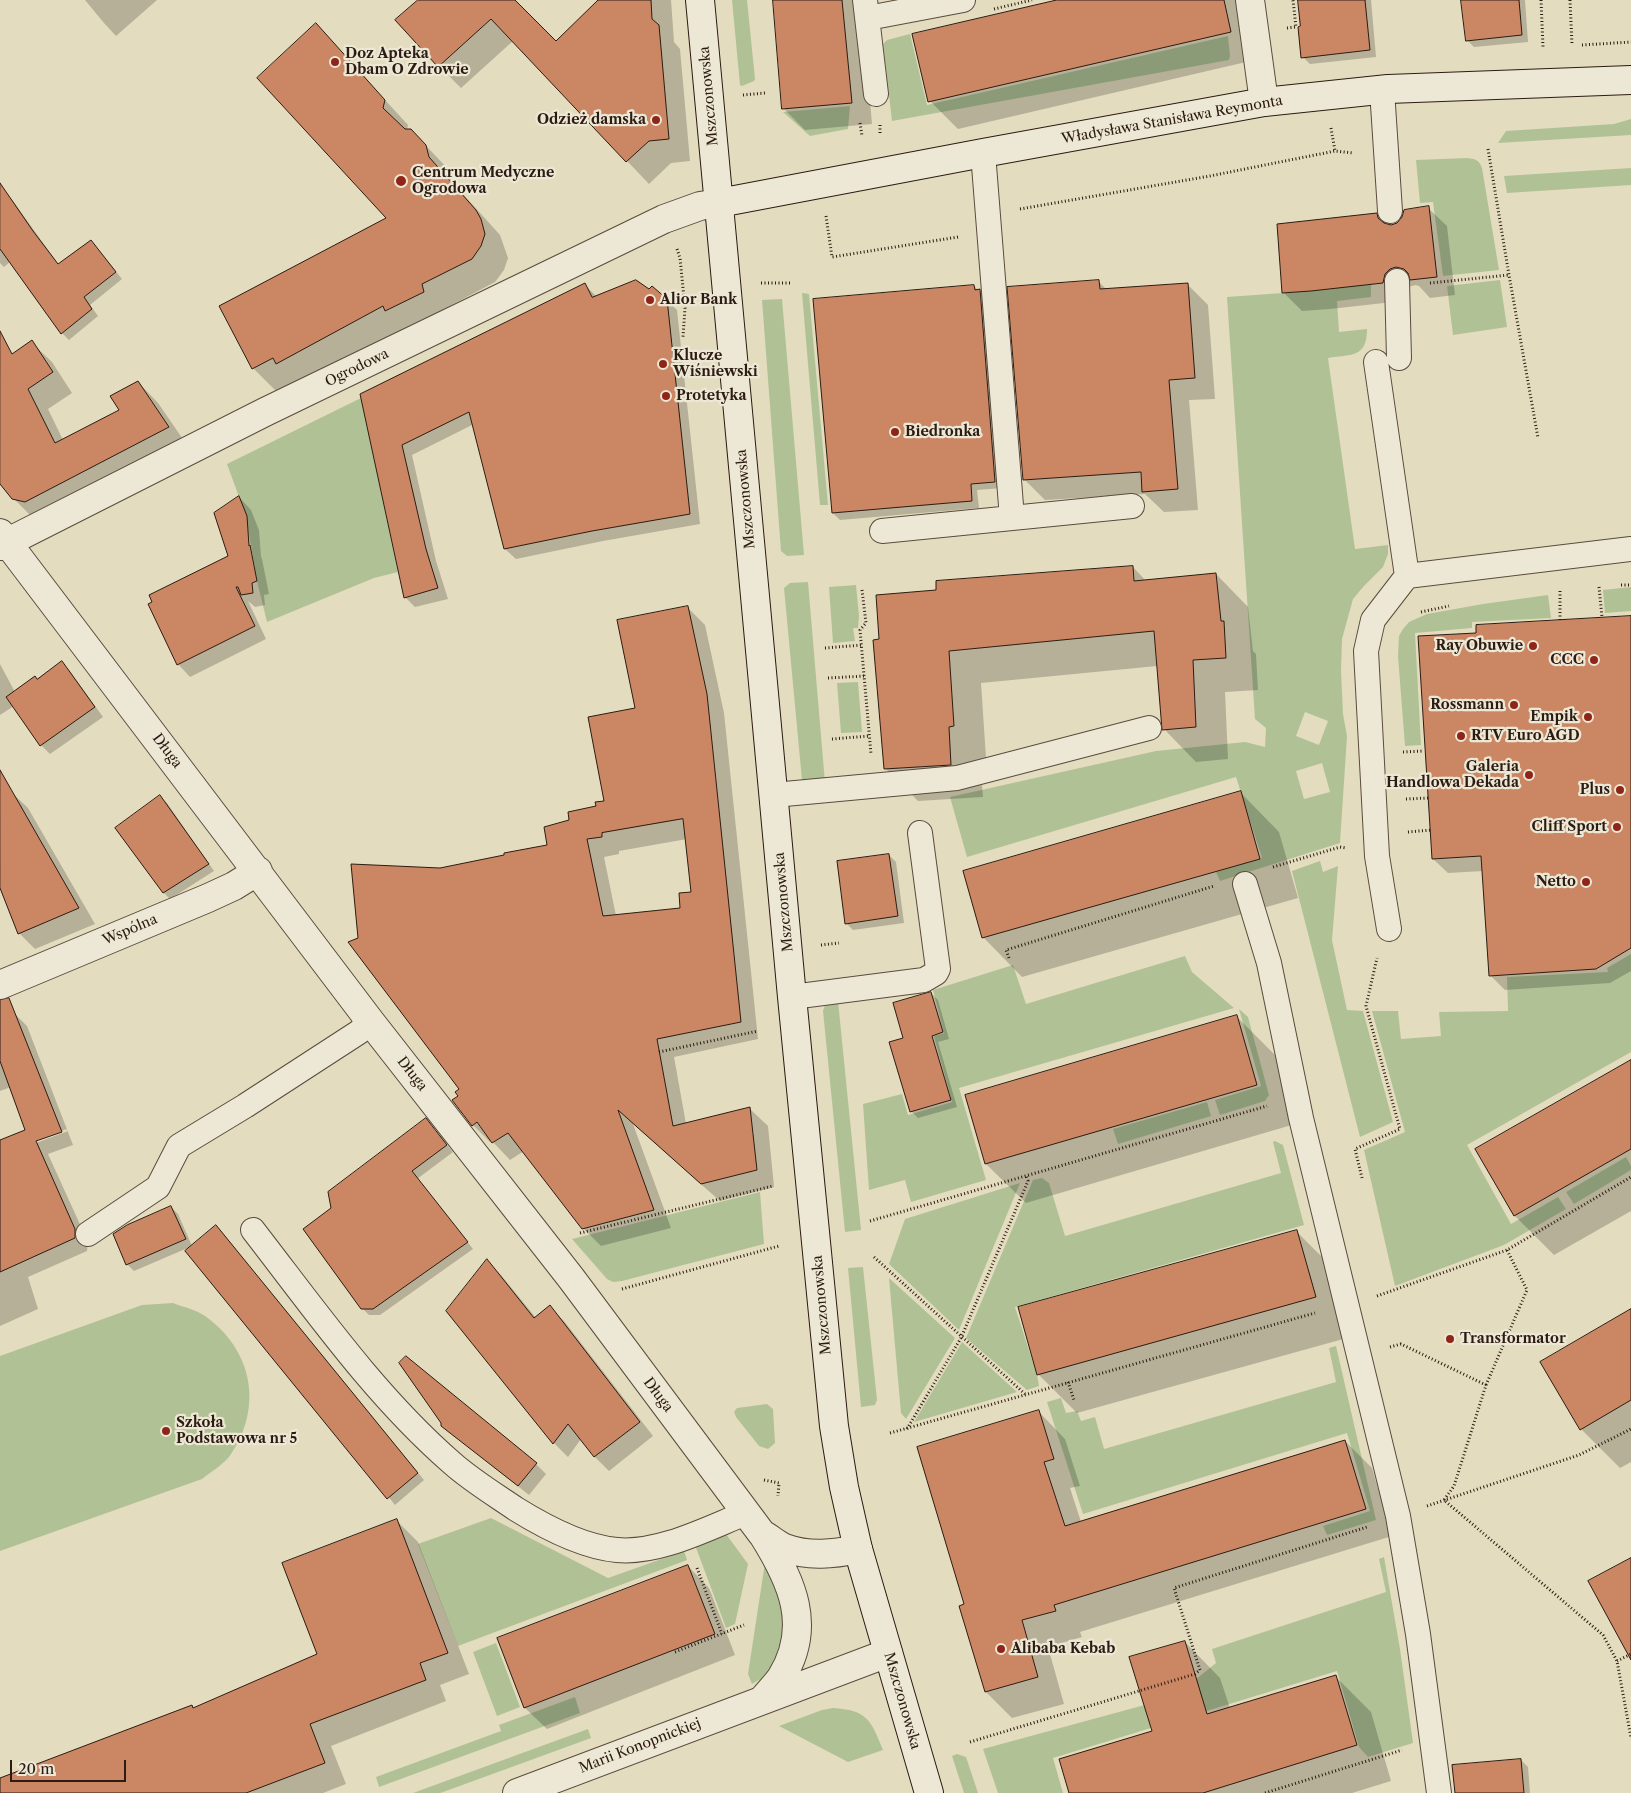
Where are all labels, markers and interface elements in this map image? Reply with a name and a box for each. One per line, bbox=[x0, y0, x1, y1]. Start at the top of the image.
street label: Mszczonowska bbox=[696, 45, 722, 147]
place label: Doz Apteka Dbam O Zdrowie bbox=[345, 46, 469, 78]
marker: Doz Apteka Dbam O Zdrowie bbox=[329, 56, 341, 68]
street label: Władysława Stanisława Reymonta bbox=[1060, 92, 1284, 148]
place label: Odzież damska bbox=[537, 112, 646, 128]
marker: Odzież damska bbox=[650, 114, 662, 126]
place label: Centrum Medyczne Ogrodowa bbox=[412, 165, 554, 198]
marker: Centrum Medyczne Ogrodowa bbox=[394, 174, 408, 188]
place label: Alior Bank bbox=[660, 292, 737, 308]
marker: Alior Bank bbox=[644, 294, 656, 306]
street label: Ogrodowa bbox=[323, 345, 391, 391]
place label: Klucze Wiśniewski bbox=[673, 348, 758, 381]
marker: Klucze Wiśniewski bbox=[657, 358, 669, 370]
place label: Protetyka bbox=[676, 388, 747, 404]
marker: Protetyka bbox=[660, 390, 672, 402]
place label: Biedronka bbox=[905, 424, 980, 440]
marker: Biedronka bbox=[889, 426, 901, 438]
street label: Mszczonowska bbox=[733, 448, 759, 550]
place label: Ray Obuwie bbox=[1435, 638, 1523, 654]
marker: Ray Obuwie bbox=[1527, 640, 1539, 652]
place label: CCC bbox=[1550, 652, 1584, 668]
marker: CCC bbox=[1588, 654, 1600, 666]
place label: Rossmann bbox=[1430, 697, 1504, 713]
marker: Rossmann bbox=[1508, 699, 1520, 711]
place label: Empik bbox=[1530, 709, 1578, 725]
marker: Empik bbox=[1582, 711, 1594, 723]
place label: RTV Euro AGD bbox=[1471, 728, 1580, 744]
street label: Długa bbox=[149, 730, 185, 772]
marker: RTV Euro AGD bbox=[1455, 730, 1467, 742]
place label: Galeria Handlowa Dekada bbox=[1386, 759, 1519, 792]
marker: Galeria Handlowa Dekada bbox=[1523, 769, 1535, 781]
place label: Plus bbox=[1580, 782, 1610, 798]
marker: Plus bbox=[1614, 784, 1626, 796]
place label: Cliff Sport bbox=[1532, 819, 1607, 835]
marker: Cliff Sport bbox=[1611, 821, 1623, 833]
street label: Mszczonowska bbox=[771, 851, 797, 953]
place label: Netto bbox=[1536, 874, 1576, 890]
marker: Netto bbox=[1580, 876, 1592, 888]
street label: Wspólna bbox=[100, 911, 160, 949]
street label: Długa bbox=[393, 1054, 431, 1094]
street label: Mszczonowska bbox=[809, 1254, 835, 1356]
place label: Transformator bbox=[1460, 1331, 1566, 1347]
marker: Transformator bbox=[1444, 1333, 1456, 1345]
street label: Długa bbox=[640, 1374, 676, 1416]
place label: Szkoła Podstawowa nr 5 bbox=[176, 1415, 297, 1448]
marker: Szkoła Podstawowa nr 5 bbox=[160, 1425, 172, 1437]
place label: Alibaba Kebab bbox=[1011, 1641, 1115, 1657]
marker: Alibaba Kebab bbox=[995, 1643, 1007, 1655]
street label: Mszczonowska bbox=[880, 1651, 924, 1751]
street label: Marii Konopnickiej bbox=[577, 1715, 703, 1777]
scale bar bbox=[12, 1750, 129, 1782]
text: 20 m bbox=[18, 1759, 54, 1778]

